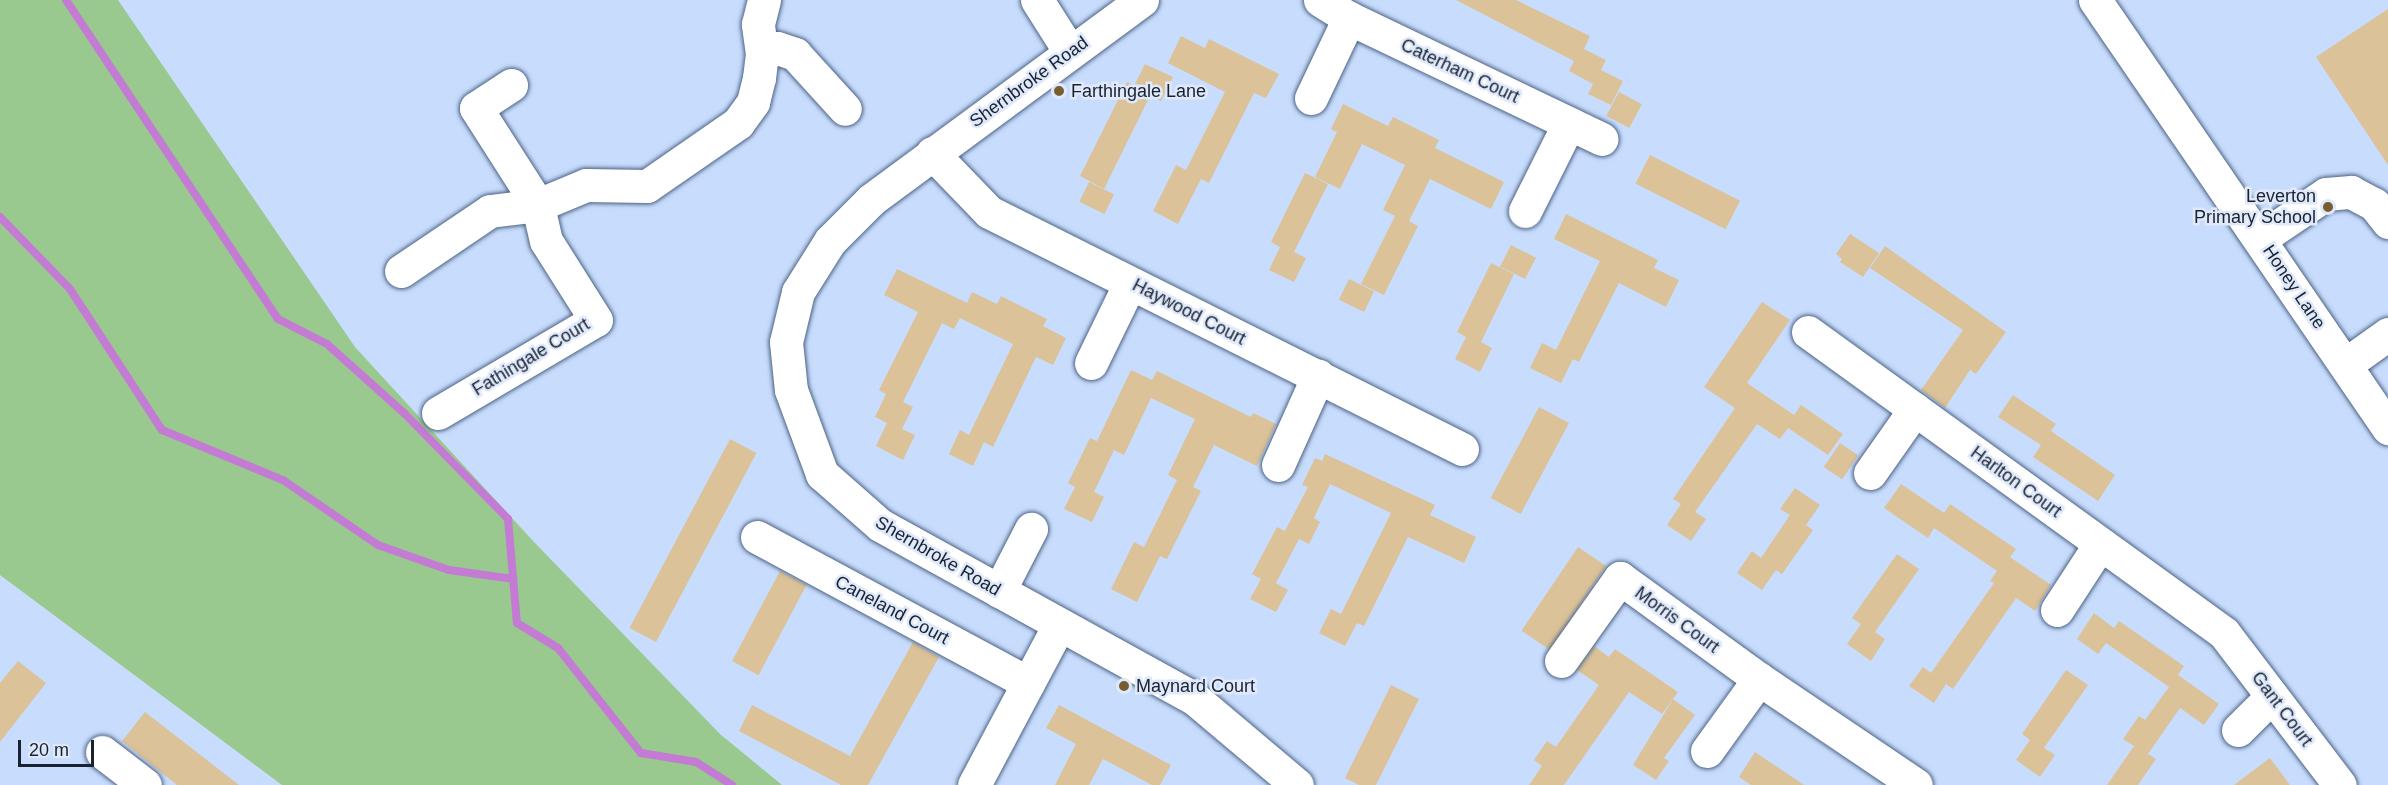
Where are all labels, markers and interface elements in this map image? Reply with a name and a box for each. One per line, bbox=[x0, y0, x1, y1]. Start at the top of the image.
street label: Shernbroke Road bbox=[966, 32, 1092, 132]
street label: Caterham Court bbox=[1397, 34, 1523, 108]
place label: Farthingale Lane bbox=[1071, 80, 1206, 102]
marker: Farthingale Lane bbox=[1052, 84, 1066, 98]
place label: Leverton Primary School bbox=[2194, 186, 2316, 228]
marker: Leverton Primary School bbox=[2321, 200, 2335, 214]
street label: Honey Lane bbox=[2258, 241, 2330, 333]
street label: Haywood Court bbox=[1129, 274, 1249, 350]
street label: Fathingale Court bbox=[468, 313, 594, 401]
street label: Harlton Court bbox=[1966, 442, 2066, 522]
street label: Shernbroke Road bbox=[872, 511, 1004, 601]
street label: Caneland Court bbox=[831, 571, 953, 649]
street label: Morris Court bbox=[1631, 582, 1723, 658]
street label: Gant Court bbox=[2247, 667, 2317, 751]
place label: Maynard Court bbox=[1136, 675, 1255, 697]
marker: Maynard Court bbox=[1117, 679, 1131, 693]
scale bar bbox=[21, 728, 98, 766]
text: 20 m bbox=[29, 740, 69, 760]

